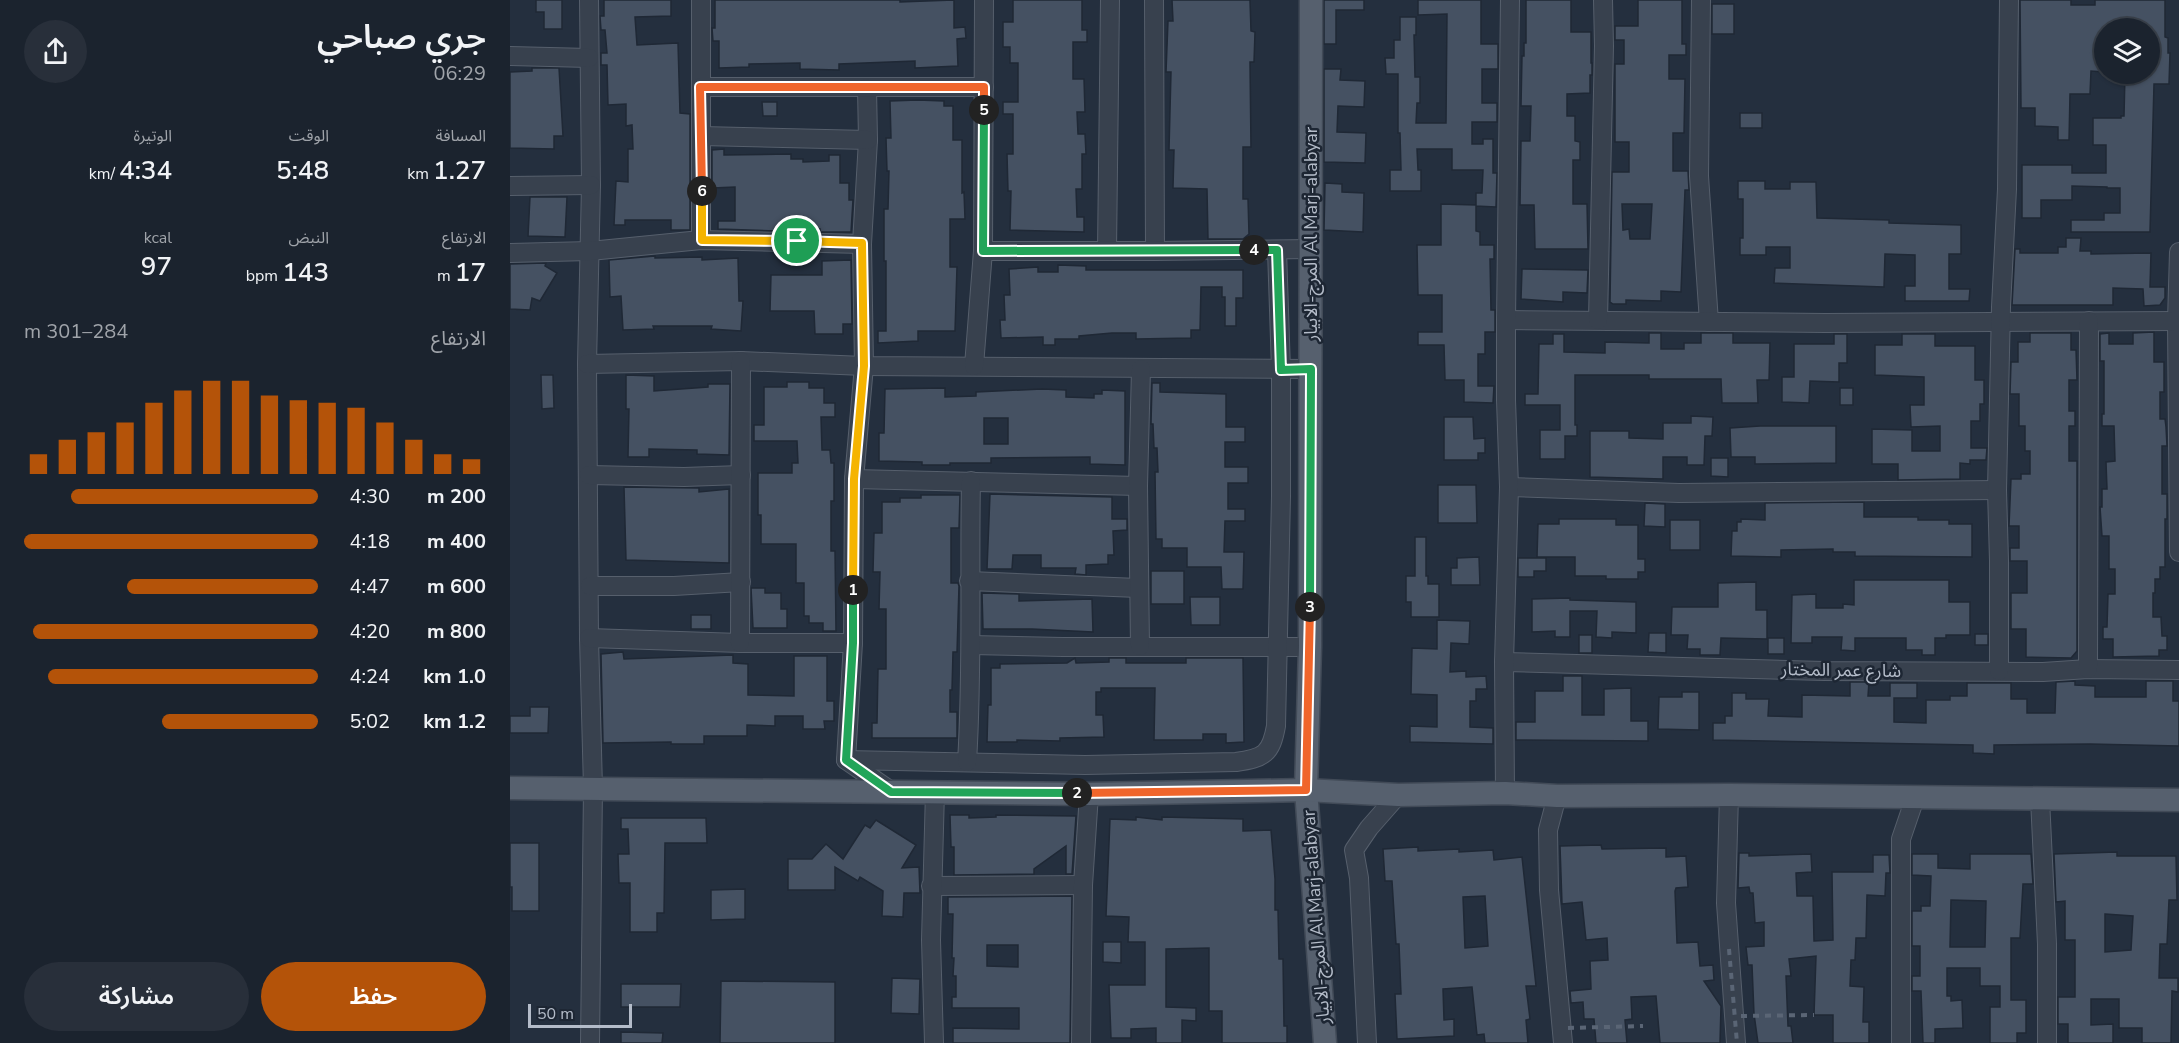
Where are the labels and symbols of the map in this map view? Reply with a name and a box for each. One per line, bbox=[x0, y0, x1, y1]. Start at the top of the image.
pin: 5 bbox=[969, 95, 999, 125]
street label: المرج-الابيار Al Marj-alabyar bbox=[1299, 126, 1324, 342]
pin: 6 bbox=[687, 176, 717, 206]
pin bbox=[771, 215, 822, 266]
pin: 4 bbox=[1239, 235, 1269, 265]
pin: 1 bbox=[838, 575, 868, 605]
pin: 3 bbox=[1295, 592, 1325, 622]
street label: شارع عمر المختار bbox=[1780, 657, 1901, 685]
pin: 2 bbox=[1062, 778, 1092, 808]
street label: المرج-الابيار Al Marj-alabyar bbox=[1297, 809, 1337, 1026]
scale bar bbox=[528, 1001, 632, 1028]

